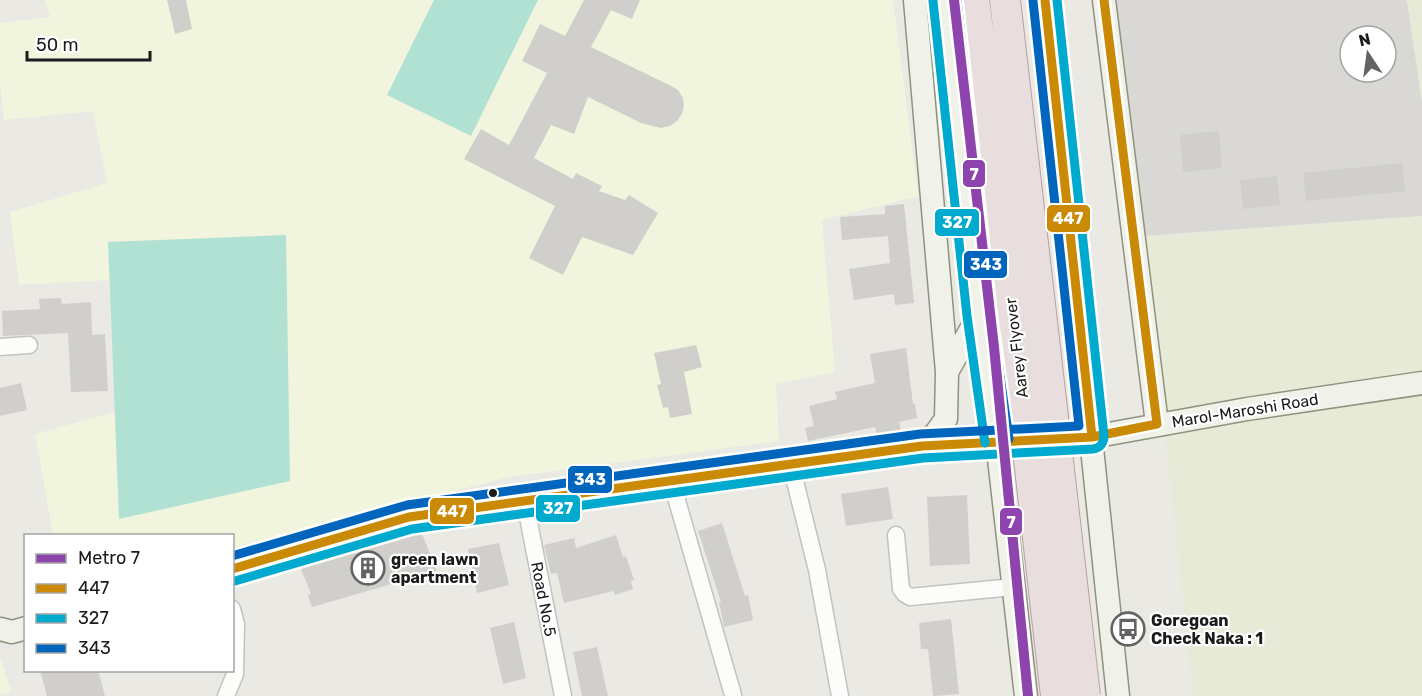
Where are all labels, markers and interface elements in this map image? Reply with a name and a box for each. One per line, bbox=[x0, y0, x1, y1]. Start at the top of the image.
scale bar bbox=[27, 24, 150, 62]
north arrow bbox=[1338, 24, 1398, 84]
text: N bbox=[1357, 29, 1372, 50]
text: 50 m bbox=[36, 34, 79, 56]
line badge: 7 bbox=[962, 159, 986, 188]
text: 7 bbox=[969, 165, 979, 184]
line badge: 447 bbox=[1046, 204, 1091, 233]
line badge: 327 bbox=[934, 208, 980, 237]
text: 447 bbox=[1053, 209, 1083, 228]
text: 327 bbox=[942, 213, 972, 232]
line badge: 343 bbox=[963, 250, 1008, 279]
text: 343 bbox=[970, 255, 1002, 274]
street label: Aarey Flyover bbox=[1001, 297, 1032, 399]
street label: Marol-Maroshi Road bbox=[1170, 390, 1320, 431]
line badge: 343 bbox=[567, 465, 613, 494]
text: 343 bbox=[574, 470, 606, 489]
unlabelled marker bbox=[487, 487, 499, 499]
line badge: 327 bbox=[535, 494, 581, 523]
line badge: 447 bbox=[429, 497, 475, 525]
text: 327 bbox=[543, 499, 573, 518]
text: 447 bbox=[437, 502, 467, 521]
line badge: 7 bbox=[999, 507, 1023, 536]
text: 7 bbox=[1006, 513, 1016, 532]
legend bbox=[24, 534, 234, 672]
text: Metro 7 bbox=[78, 547, 140, 569]
building icon: green lawn apartment bbox=[350, 550, 386, 586]
place label: green lawn apartment bbox=[391, 550, 479, 587]
street label: Road No.5 bbox=[527, 560, 560, 638]
text: 447 bbox=[78, 577, 109, 599]
text: 327 bbox=[78, 607, 109, 629]
bus stop icon: Goregoan Check Naka : 1 bbox=[1110, 611, 1146, 647]
place label: Goregoan Check Naka : 1 bbox=[1151, 611, 1263, 648]
text: 343 bbox=[78, 637, 111, 659]

